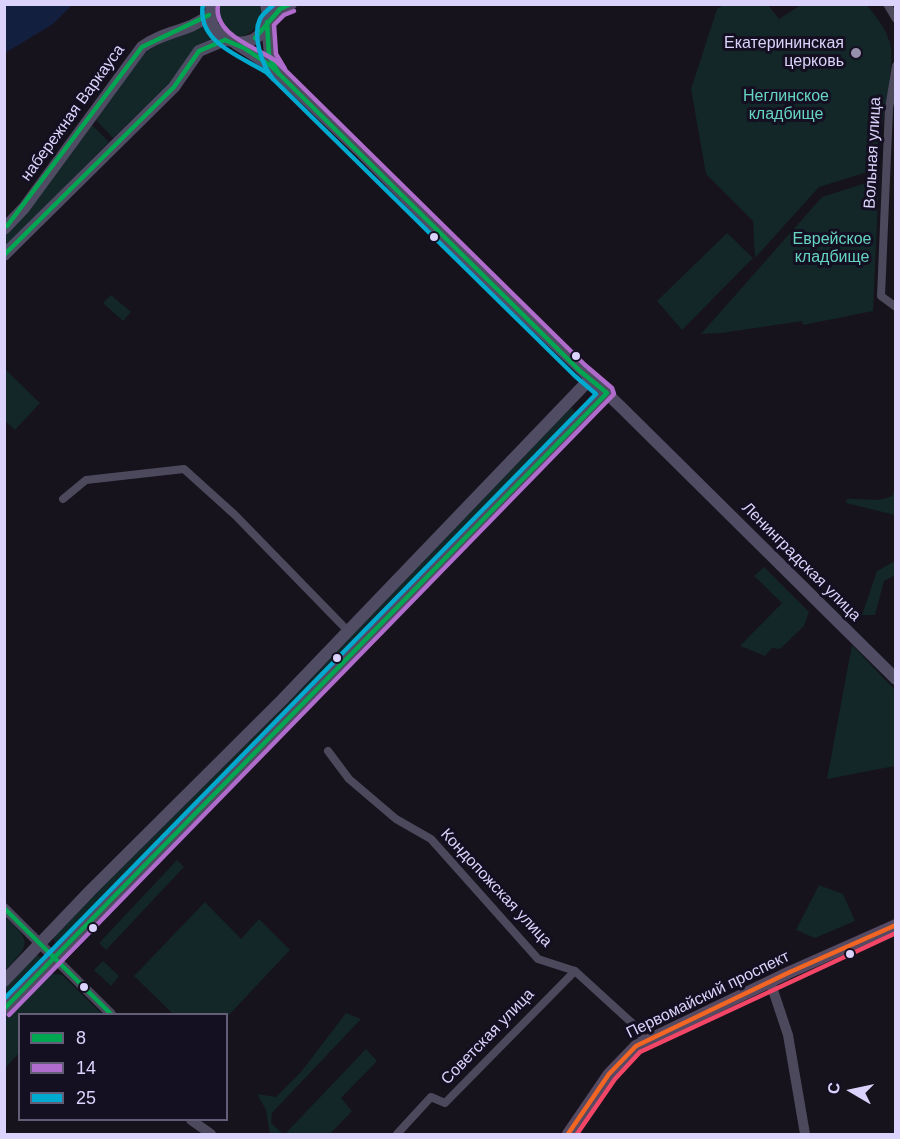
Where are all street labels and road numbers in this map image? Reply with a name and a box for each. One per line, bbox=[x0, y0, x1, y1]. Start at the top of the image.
street label: набережная Варкауса bbox=[17, 41, 129, 185]
street label: Вольная улица bbox=[860, 97, 886, 209]
street label: Ленинградская улица bbox=[738, 499, 864, 625]
street label: Кондопожская улица bbox=[436, 825, 556, 951]
street label: Первомайский проспект bbox=[623, 947, 793, 1043]
street label: Советская улица bbox=[437, 985, 539, 1089]

